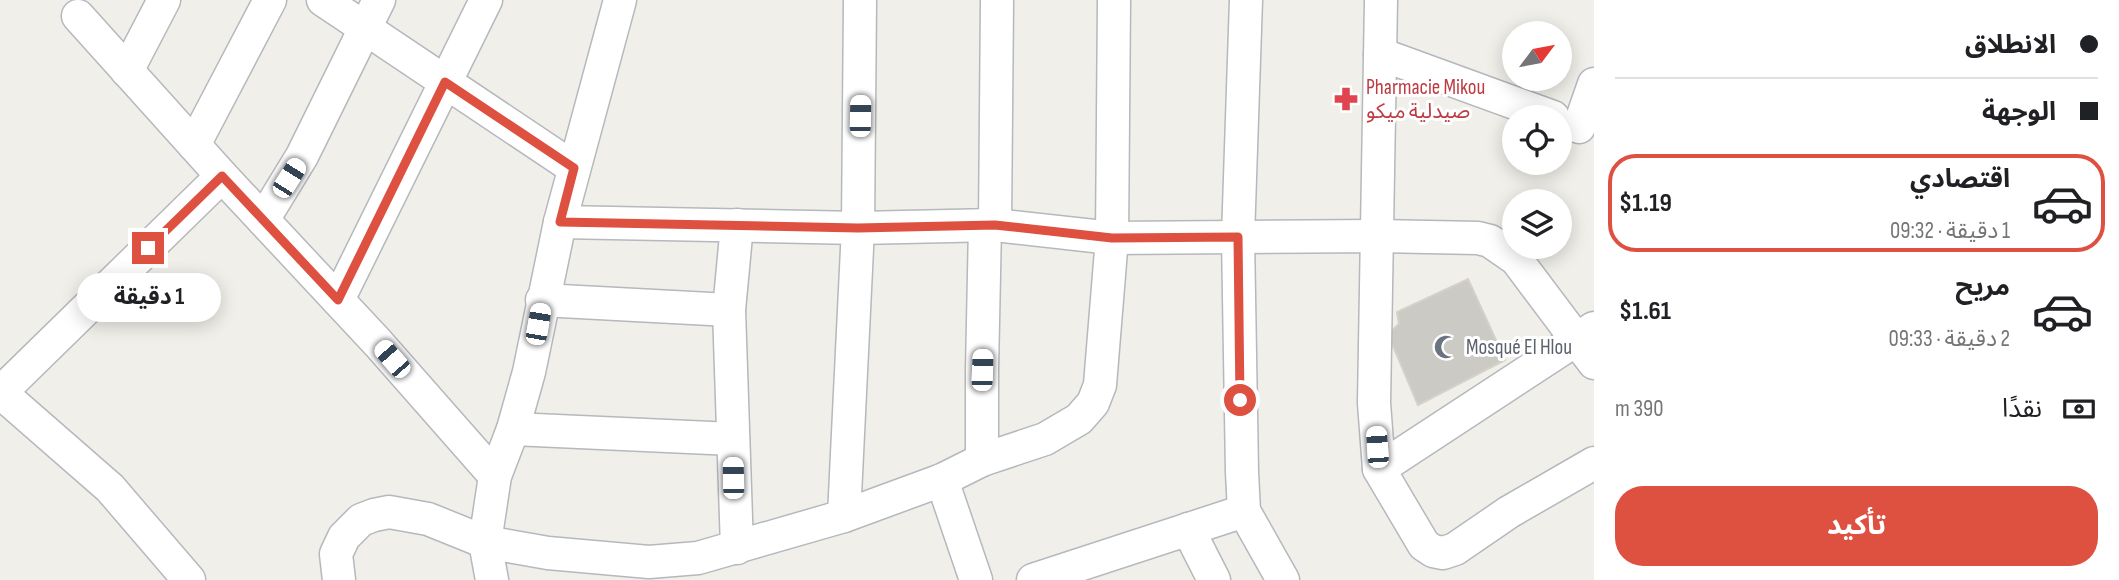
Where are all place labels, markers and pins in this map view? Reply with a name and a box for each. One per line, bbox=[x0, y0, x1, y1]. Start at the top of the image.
place label: Pharmacie Mikou صيدلية ميكو bbox=[1366, 75, 1485, 124]
pharmacy icon: Pharmacie Mikou صيدلية ميكو bbox=[1332, 85, 1360, 113]
mosque icon: Mosqué El Hlou bbox=[1432, 333, 1460, 361]
place label: Mosqué El Hlou bbox=[1466, 335, 1572, 360]

